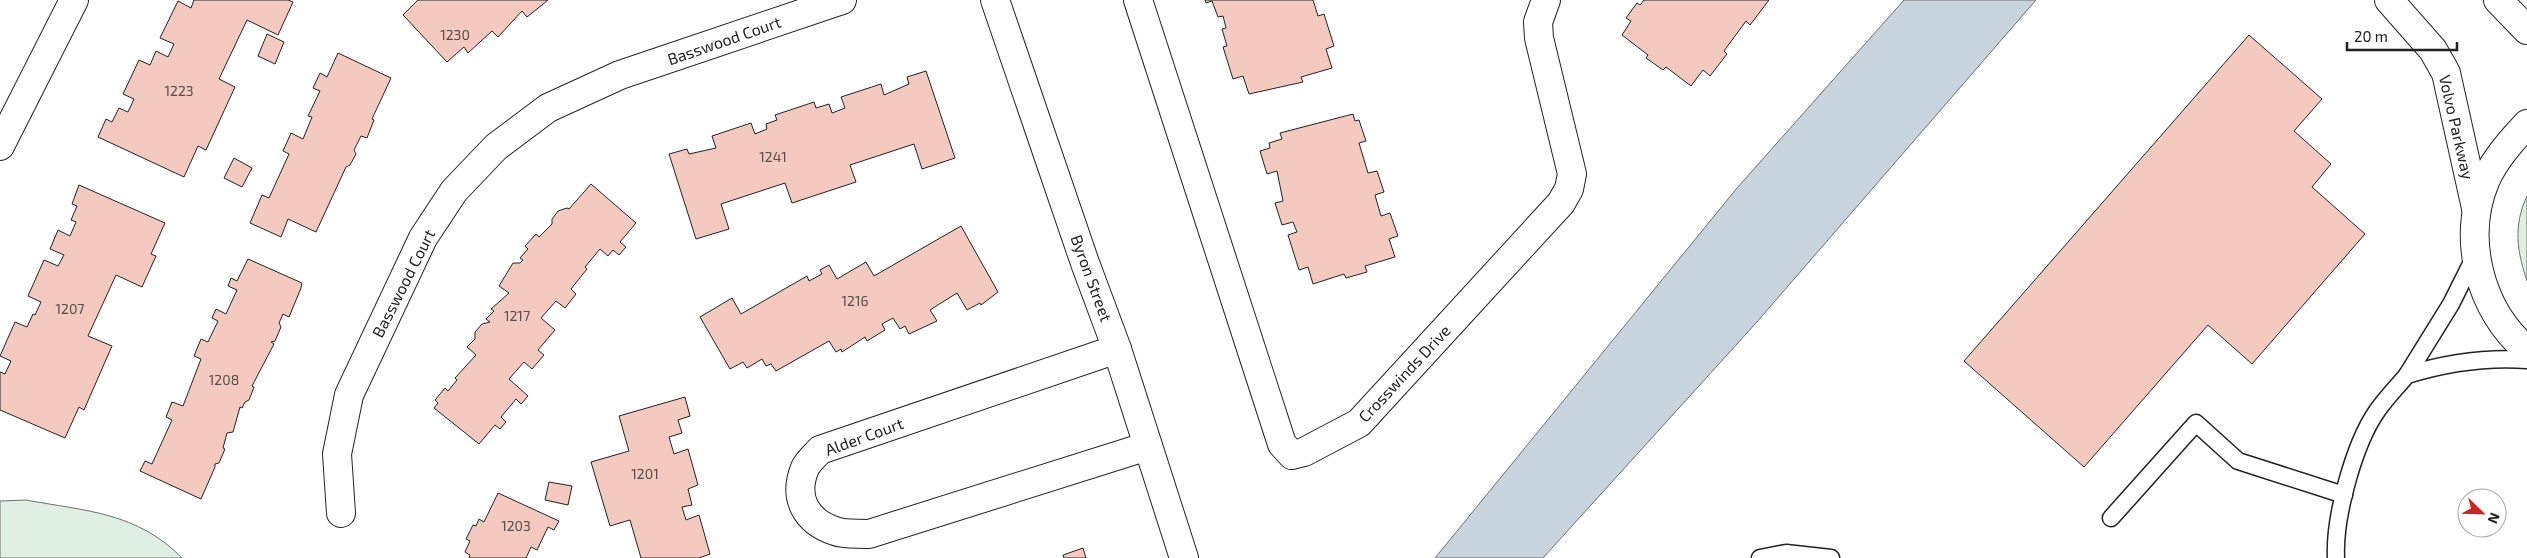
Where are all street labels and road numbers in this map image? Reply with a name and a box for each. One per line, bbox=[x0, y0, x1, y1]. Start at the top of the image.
street label: Basswood Court bbox=[665, 12, 783, 68]
street label: Volvo Parkway bbox=[2436, 73, 2478, 182]
street label: Basswood Court bbox=[368, 226, 438, 340]
street label: Byron Street bbox=[1068, 232, 1116, 324]
street label: Crosswinds Drive bbox=[1354, 320, 1454, 426]
street label: Alder Court bbox=[822, 413, 906, 459]

